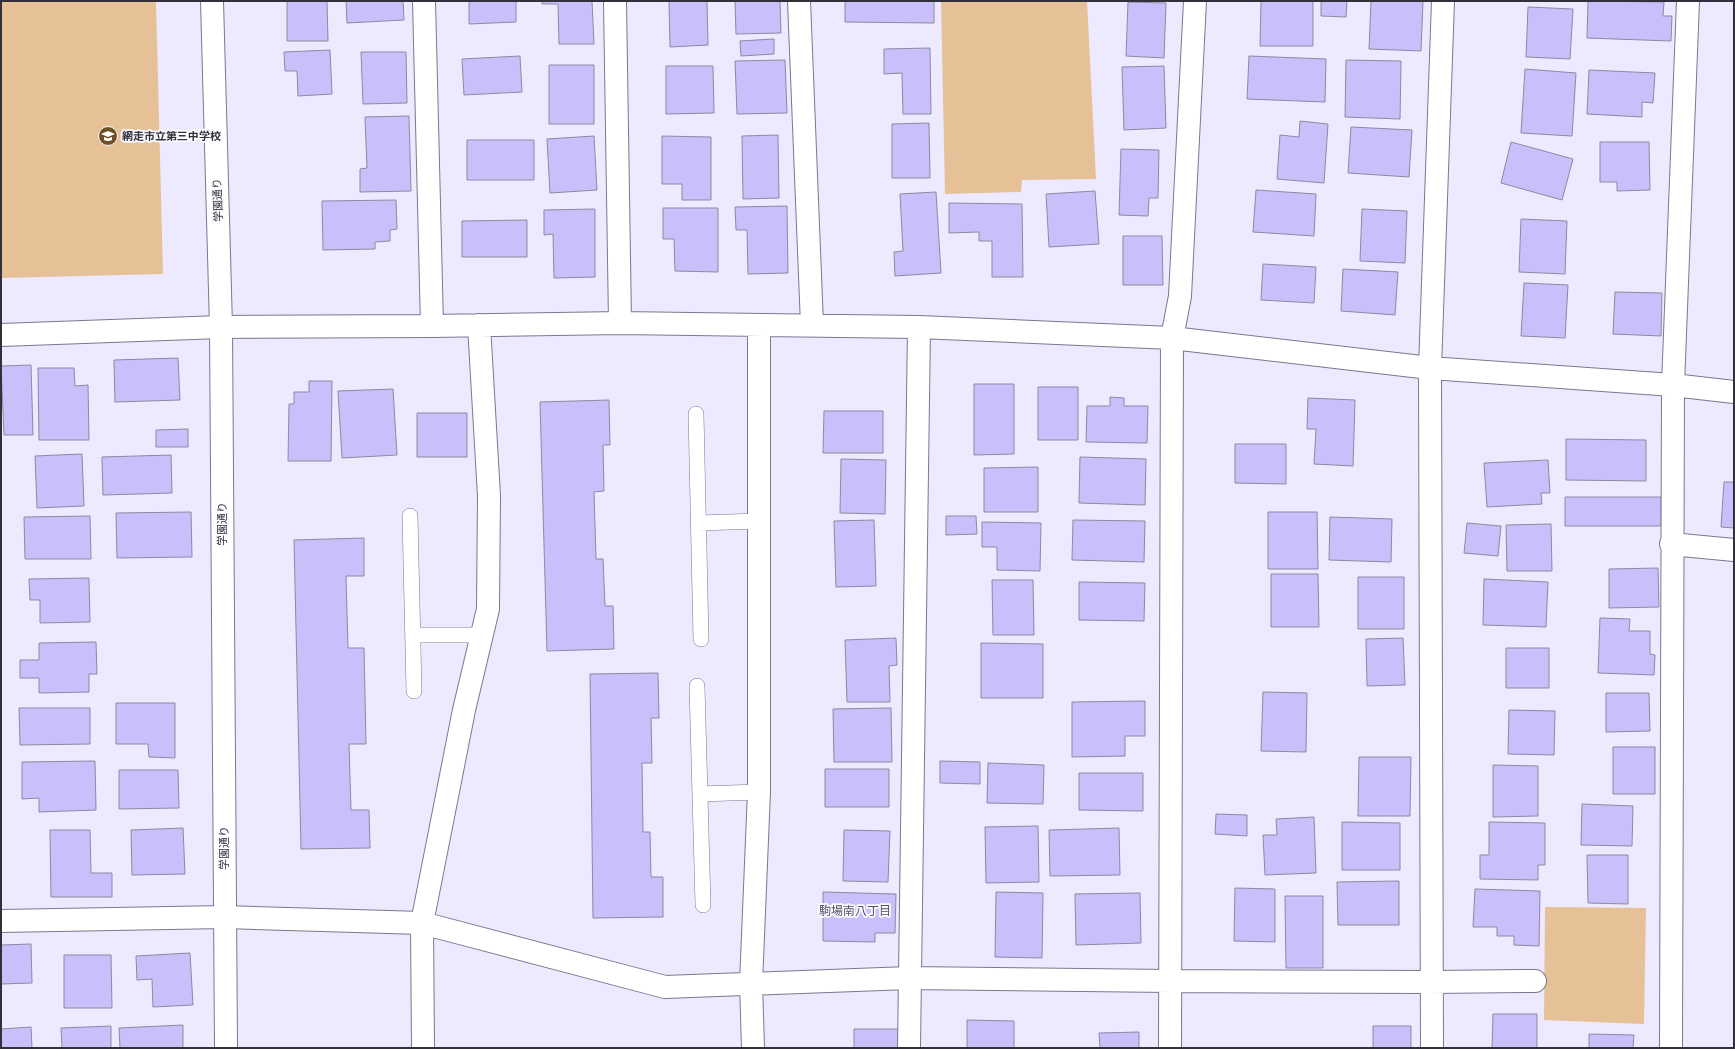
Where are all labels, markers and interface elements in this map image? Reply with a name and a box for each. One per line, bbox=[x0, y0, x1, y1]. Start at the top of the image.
school or university icon: 網走市立第三中学校 bbox=[97, 125, 119, 147]
place label: 網走市立第三中学校 bbox=[122, 130, 221, 143]
street label: 学園通り bbox=[211, 178, 225, 222]
street label: 学園通り bbox=[216, 502, 229, 546]
street label: 学園通り bbox=[218, 826, 231, 870]
district label: 駒場南八丁目 bbox=[819, 904, 891, 918]

